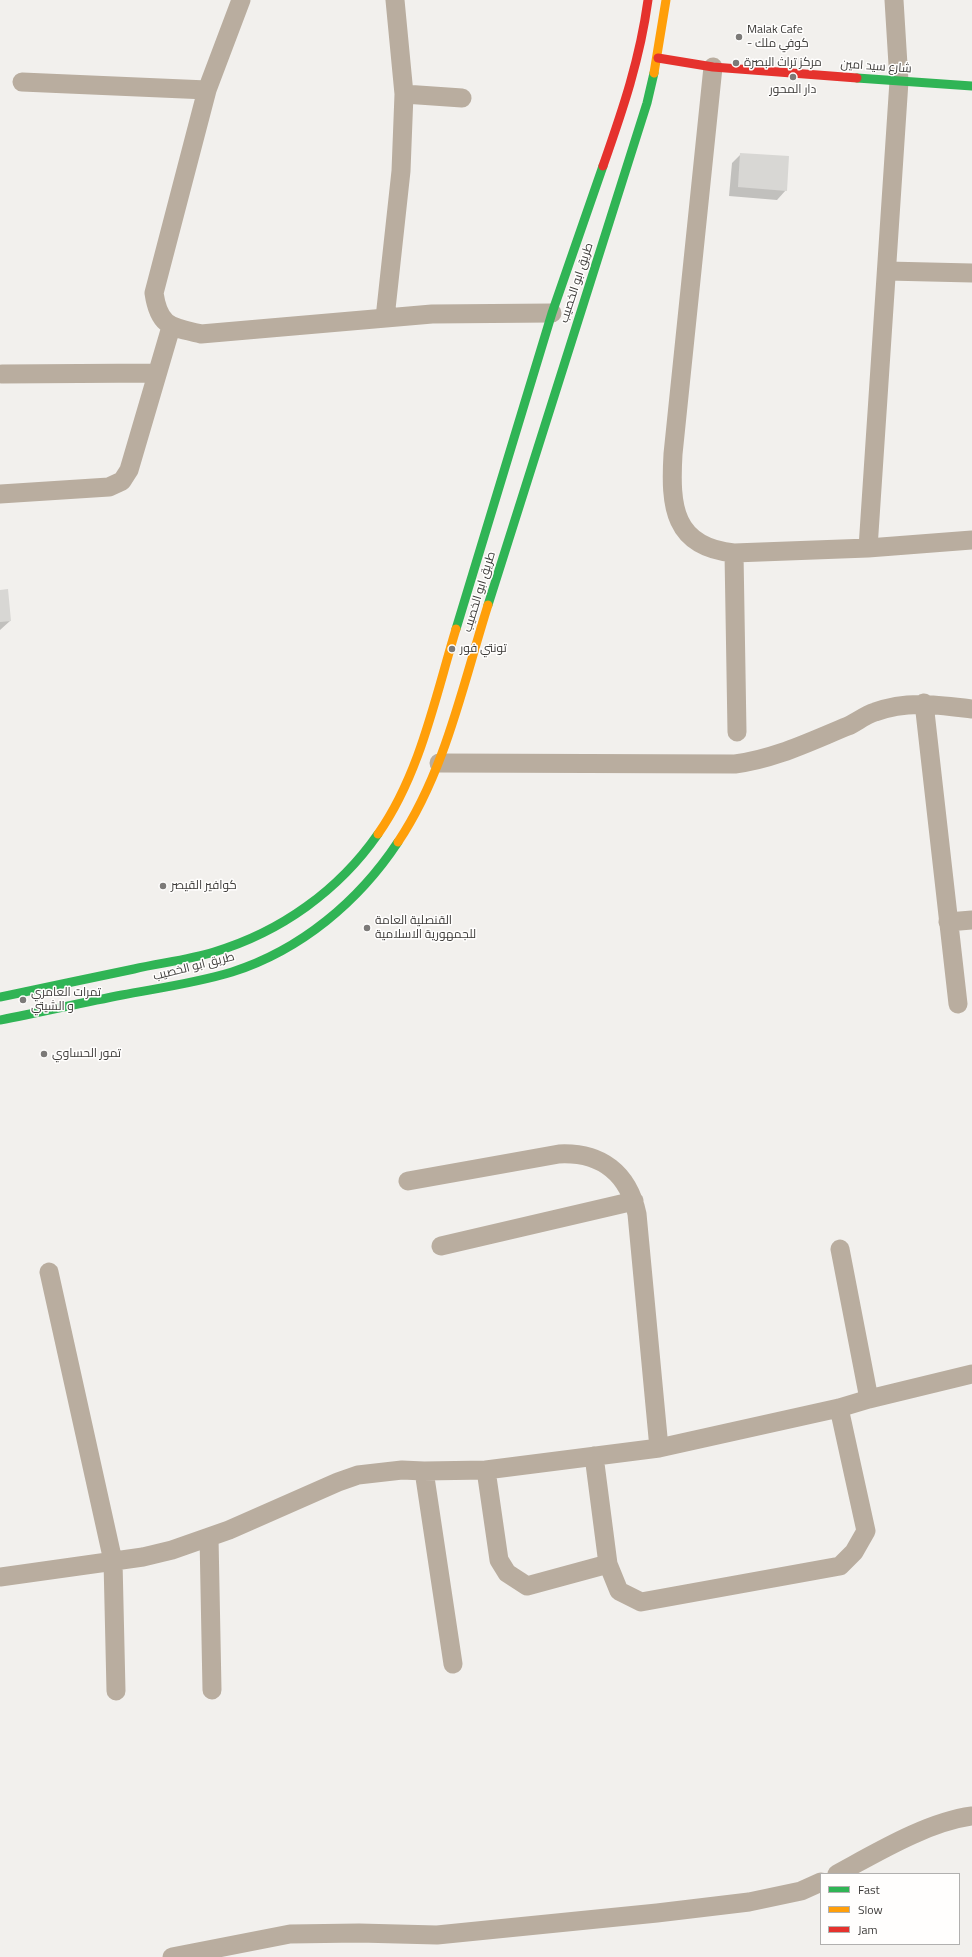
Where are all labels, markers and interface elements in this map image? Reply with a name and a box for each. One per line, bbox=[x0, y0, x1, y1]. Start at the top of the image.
place label: Malak Cafe - كوفي ملك bbox=[747, 23, 809, 51]
marker: Malak Cafe - كوفي ملك bbox=[734, 32, 744, 42]
place label: مركز تراث البصرة bbox=[744, 56, 822, 70]
street label: شارع سيد امين bbox=[840, 57, 912, 77]
marker: مركز تراث البصرة bbox=[731, 58, 741, 68]
marker: دار المحور bbox=[788, 72, 798, 82]
place label: دار المحور bbox=[770, 83, 816, 97]
street label: طريق ابو الخصيب bbox=[557, 241, 597, 325]
street label: طريق ابو الخصيب bbox=[461, 550, 499, 634]
place label: تونتي فور bbox=[460, 642, 507, 656]
marker: تونتي فور bbox=[447, 644, 457, 654]
place label: كوافير القيصر bbox=[171, 879, 237, 893]
marker: كوافير القيصر bbox=[158, 881, 168, 891]
place label: القنصلية العامة للجمهورية الاسلامية bbox=[375, 914, 476, 942]
marker: القنصلية العامة للجمهورية الاسلامية bbox=[362, 923, 372, 933]
street label: طريق ابو الخصيب bbox=[152, 950, 236, 984]
place label: تمرات العامري و الشيتي bbox=[31, 986, 101, 1014]
marker: تمرات العامري و الشيتي bbox=[18, 995, 28, 1005]
place label: تمور الحساوي bbox=[52, 1047, 121, 1061]
marker: تمور الحساوي bbox=[39, 1049, 49, 1059]
legend bbox=[820, 1873, 960, 1945]
text: Fast bbox=[858, 1880, 880, 1899]
text: Slow bbox=[858, 1900, 883, 1919]
text: Jam bbox=[858, 1920, 878, 1939]

